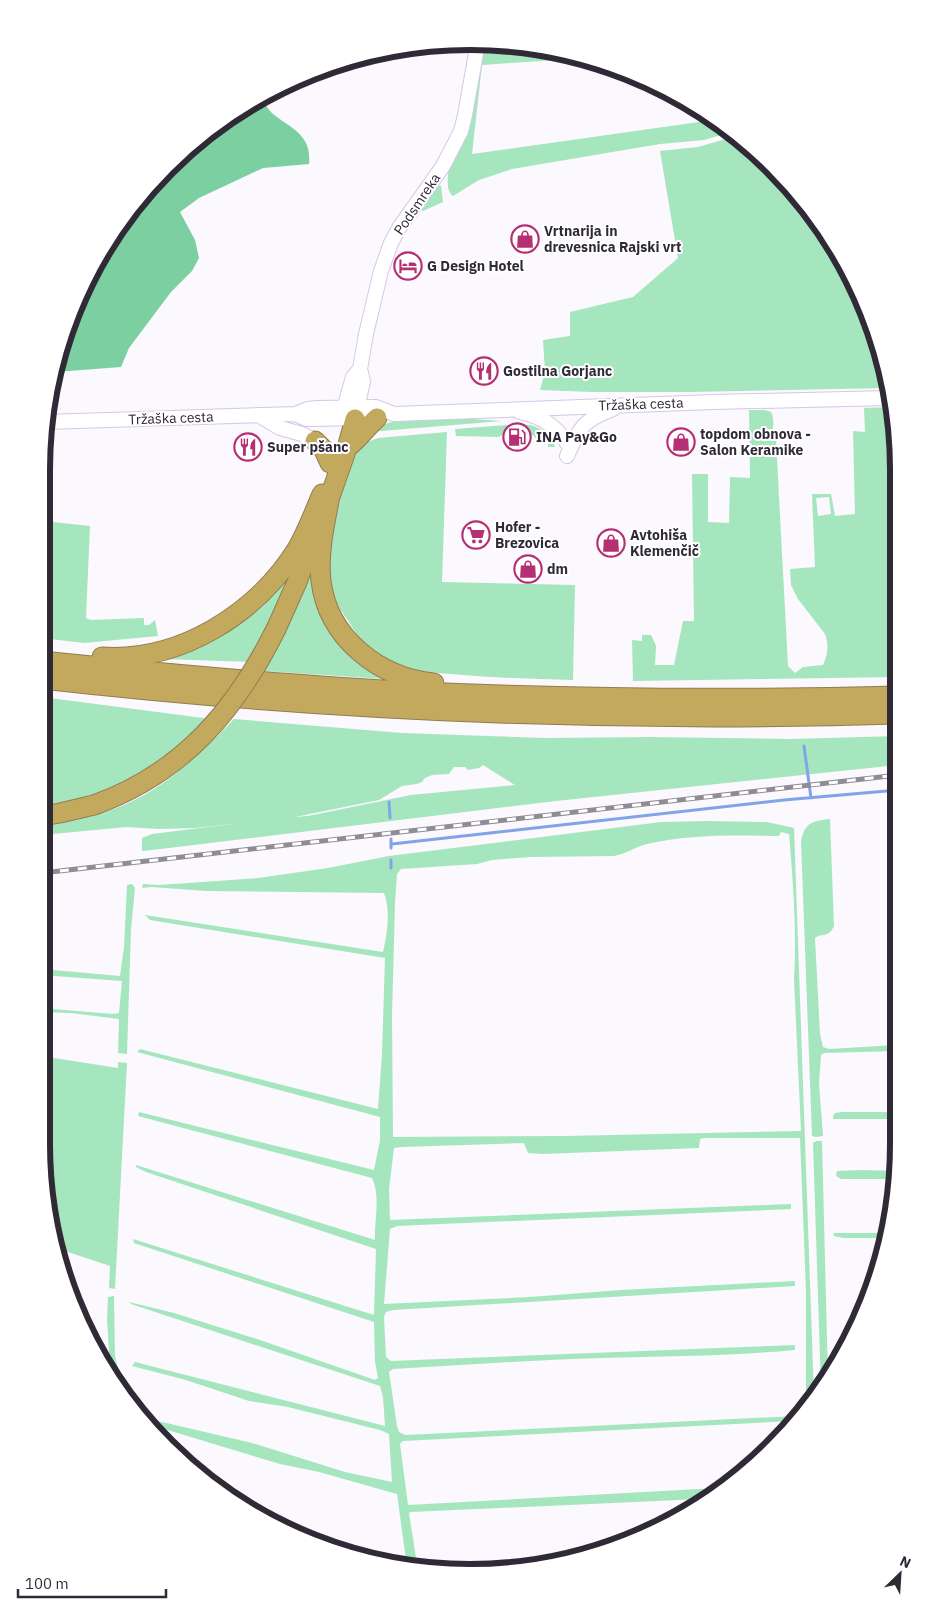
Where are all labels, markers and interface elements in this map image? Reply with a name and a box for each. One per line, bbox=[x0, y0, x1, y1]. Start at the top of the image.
street label: Podsmreka bbox=[390, 169, 445, 238]
place label: Vrtnarija in drevesnica Rajski vrt bbox=[544, 222, 681, 256]
shop icon: Vrtnarija in drevesnica Rajski vrt bbox=[510, 224, 540, 254]
hotel icon: G Design Hotel bbox=[393, 251, 423, 281]
place label: G Design Hotel bbox=[427, 257, 524, 275]
restaurant icon: Gostilna Gorjanc bbox=[469, 356, 499, 386]
place label: Gostilna Gorjanc bbox=[503, 362, 612, 380]
street label: Tržaška cesta bbox=[598, 394, 684, 414]
street label: Tržaška cesta bbox=[128, 408, 214, 428]
fuel station icon: INA Pay&Go bbox=[502, 422, 532, 452]
place label: topdom obnova - Salon Keramike bbox=[700, 425, 811, 459]
shop icon: topdom obnova - Salon Keramike bbox=[666, 427, 696, 457]
place label: INA Pay&Go bbox=[536, 428, 617, 446]
restaurant icon: Super pšanc bbox=[233, 432, 263, 462]
place label: Super pšanc bbox=[267, 438, 349, 456]
place label: Hofer - Brezovica bbox=[495, 518, 559, 552]
supermarket icon: Hofer - Brezovica bbox=[461, 520, 491, 550]
place label: Avtohiša Klemenčič bbox=[630, 526, 699, 560]
shop icon: Avtohiša Klemenčič bbox=[596, 528, 626, 558]
shop icon: dm bbox=[513, 554, 543, 584]
place label: dm bbox=[547, 560, 568, 578]
north arrow bbox=[875, 1549, 925, 1599]
text: N bbox=[897, 1552, 914, 1573]
scale bar bbox=[18, 1566, 165, 1598]
text: 100 m bbox=[25, 1574, 69, 1593]

